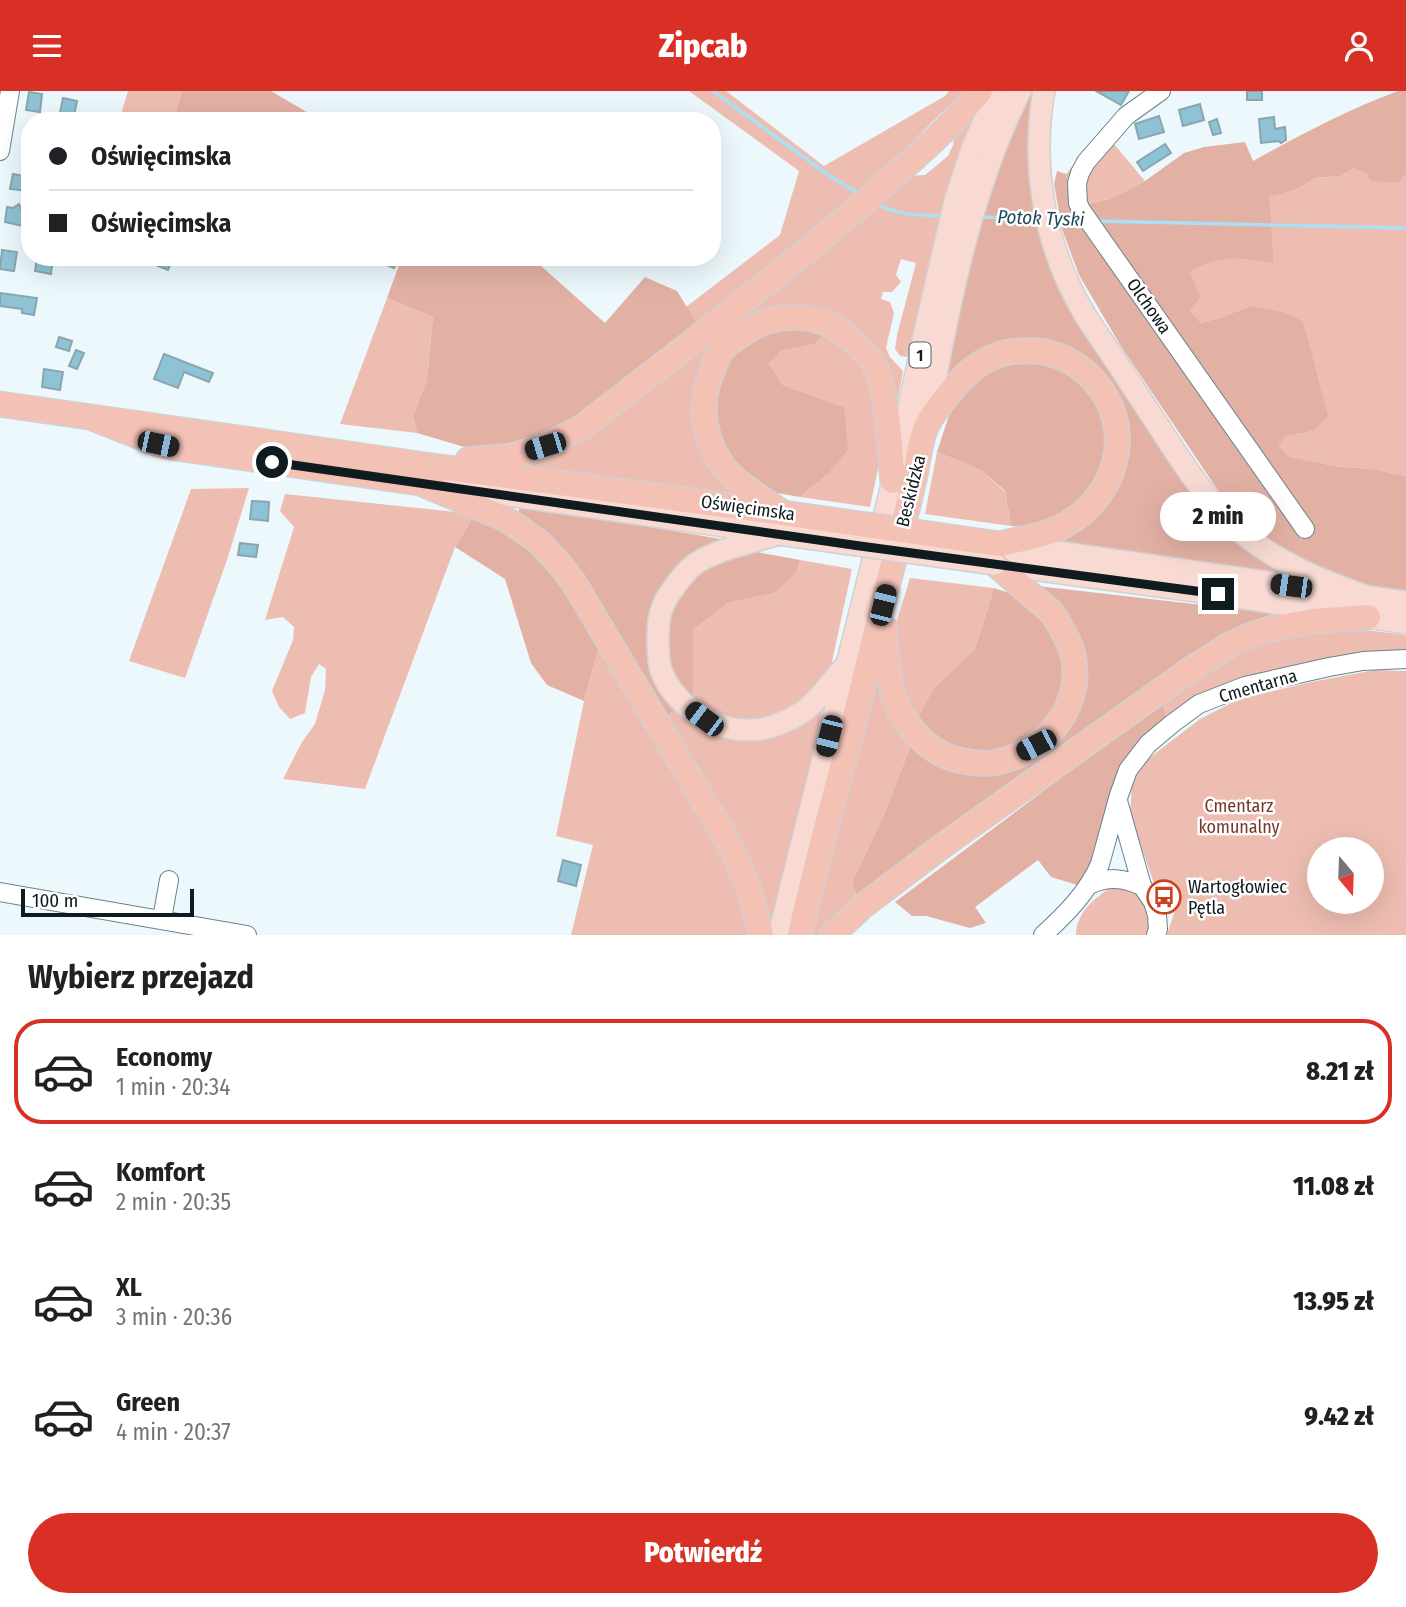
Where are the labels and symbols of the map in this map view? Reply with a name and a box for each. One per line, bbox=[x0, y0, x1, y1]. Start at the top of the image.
water label: Potok Tyski bbox=[997, 205, 1085, 231]
street label: Olchowa bbox=[1122, 274, 1176, 338]
road number: 1 bbox=[909, 343, 930, 367]
car bbox=[136, 429, 181, 459]
car bbox=[522, 430, 569, 462]
route start bbox=[256, 446, 288, 478]
street label: Beskidzka bbox=[891, 453, 931, 529]
street label: Oświęcimska bbox=[700, 491, 797, 526]
callout: 2 min bbox=[1160, 493, 1276, 541]
car bbox=[1269, 573, 1314, 599]
route end bbox=[1202, 578, 1234, 610]
car bbox=[868, 582, 899, 628]
street label: Cmentarna bbox=[1216, 664, 1300, 708]
car bbox=[681, 698, 728, 740]
car bbox=[814, 713, 845, 759]
car bbox=[1013, 726, 1060, 764]
park label: Cmentarz komunalny bbox=[1198, 795, 1280, 838]
north arrow bbox=[1307, 837, 1384, 913]
place label: Wartogłowiec Pętla bbox=[1188, 876, 1287, 919]
bus stop icon: Wartogłowiec Pętla bbox=[1145, 878, 1183, 916]
scale bar bbox=[21, 886, 194, 918]

